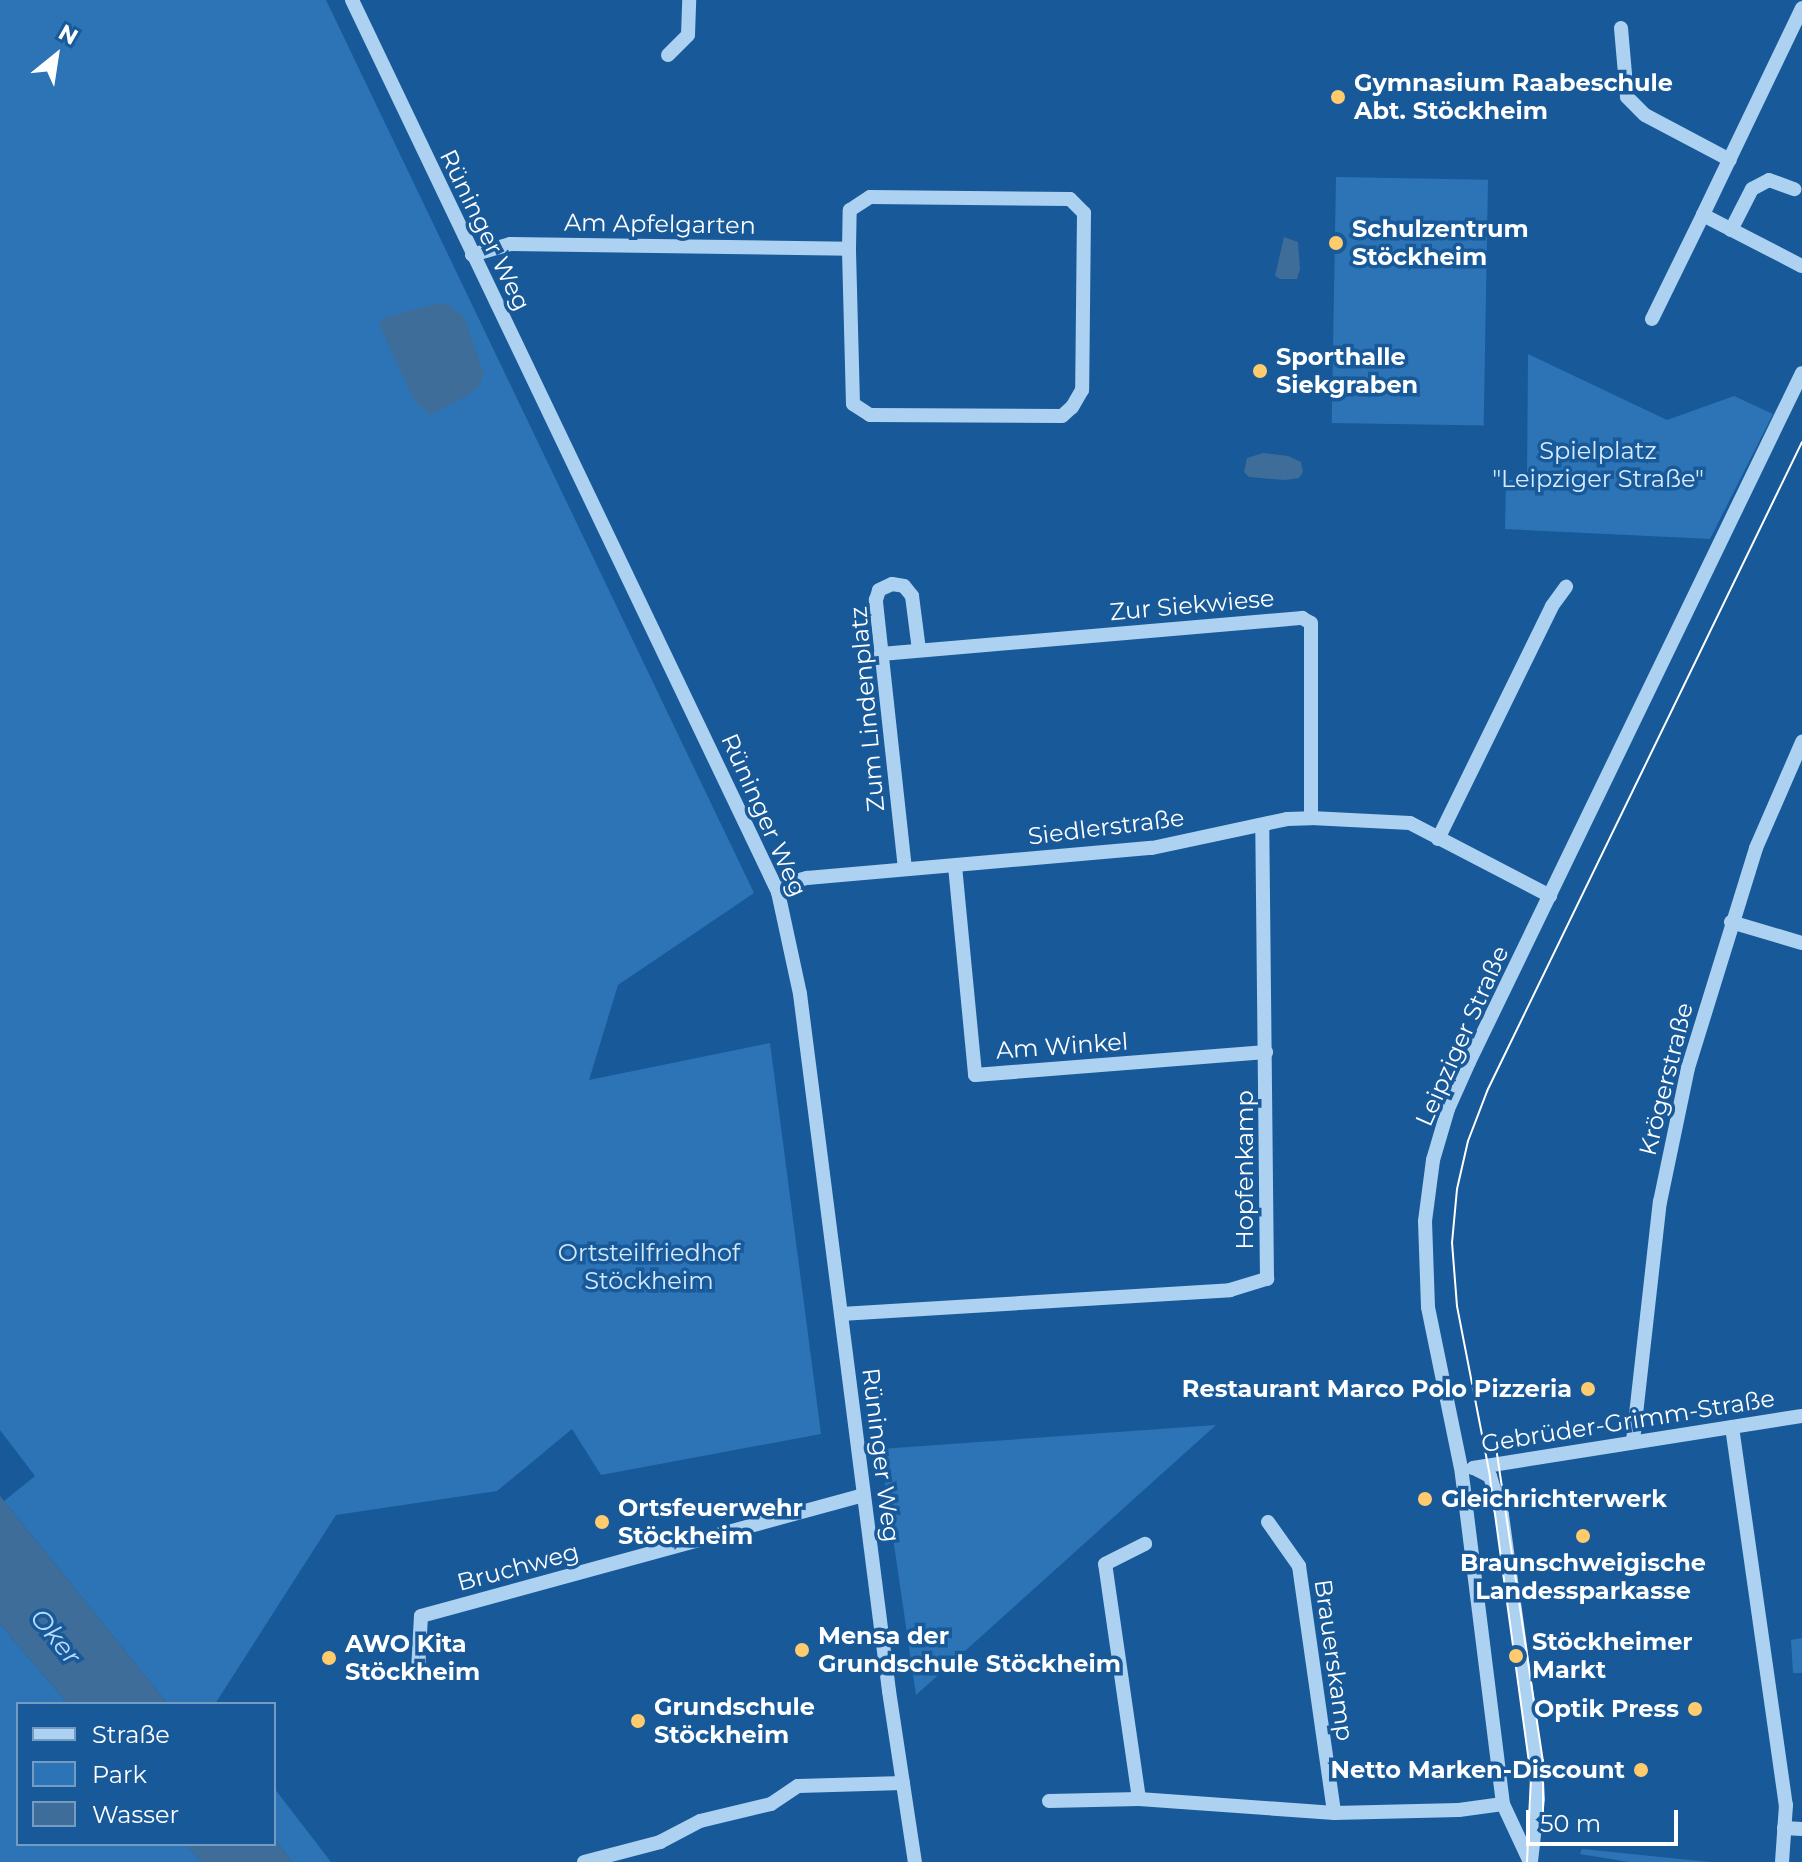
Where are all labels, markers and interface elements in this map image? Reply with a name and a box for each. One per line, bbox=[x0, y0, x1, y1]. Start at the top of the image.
north arrow bbox=[16, 16, 96, 96]
text: N bbox=[54, 19, 83, 51]
place label: Gymnasium Raabeschule Abt. Stöckheim bbox=[1354, 69, 1673, 125]
marker: Gymnasium Raabeschule Abt. Stöckheim bbox=[1329, 88, 1347, 106]
street label: Rüninger Weg bbox=[434, 145, 536, 315]
street label: Am Apfelgarten bbox=[564, 208, 756, 240]
place label: Schulzentrum Stöckheim bbox=[1352, 215, 1529, 271]
marker: Schulzentrum Stöckheim bbox=[1327, 234, 1345, 252]
place label: Sporthalle Siekgraben bbox=[1276, 343, 1418, 399]
marker: Sporthalle Siekgraben bbox=[1251, 362, 1269, 380]
park label: Spielplatz "Leipziger Straße" bbox=[1492, 437, 1704, 493]
street label: Zur Siekwiese bbox=[1108, 583, 1276, 627]
street label: Zum Lindenplatz bbox=[844, 605, 890, 813]
street label: Rüninger Weg bbox=[715, 729, 813, 901]
street label: Siedlerstraße bbox=[1026, 803, 1186, 851]
street label: Leipziger Straße bbox=[1409, 941, 1515, 1131]
street label: Krögerstraße bbox=[1633, 1000, 1699, 1158]
street label: Am Winkel bbox=[995, 1027, 1129, 1065]
street label: Hopfenkamp bbox=[1231, 1090, 1259, 1250]
park label: Ortsteilfriedhof Stöckheim bbox=[558, 1239, 740, 1295]
street label: Rüninger Weg bbox=[856, 1366, 906, 1544]
place label: Restaurant Marco Polo Pizzeria bbox=[1182, 1375, 1572, 1403]
marker: Restaurant Marco Polo Pizzeria bbox=[1579, 1380, 1597, 1398]
street label: Gebrüder-Grimm-Straße bbox=[1479, 1384, 1777, 1458]
place label: Gleichrichterwerk bbox=[1441, 1485, 1667, 1513]
marker: Gleichrichterwerk bbox=[1416, 1490, 1434, 1508]
place label: Ortsfeuerwehr Stöckheim bbox=[618, 1494, 803, 1550]
marker: Ortsfeuerwehr Stöckheim bbox=[593, 1513, 611, 1531]
marker: Braunschweigische Landessparkasse bbox=[1574, 1527, 1592, 1545]
street label: Bruchweg bbox=[454, 1537, 582, 1597]
place label: Braunschweigische Landessparkasse bbox=[1460, 1549, 1706, 1605]
street label: Brauerskamp bbox=[1308, 1577, 1360, 1743]
water label: Oker bbox=[23, 1603, 87, 1671]
place label: Mensa der Grundschule Stöckheim bbox=[818, 1622, 1121, 1678]
place label: Stöckheimer Markt bbox=[1532, 1628, 1693, 1684]
place label: AWO Kita Stöckheim bbox=[345, 1630, 480, 1686]
marker: Mensa der Grundschule Stöckheim bbox=[793, 1641, 811, 1659]
marker: Stöckheimer Markt bbox=[1507, 1647, 1525, 1665]
marker: AWO Kita Stöckheim bbox=[320, 1649, 338, 1667]
place label: Grundschule Stöckheim bbox=[654, 1693, 815, 1749]
place label: Optik Press bbox=[1534, 1695, 1679, 1723]
marker: Optik Press bbox=[1686, 1700, 1704, 1718]
legend bbox=[16, 1702, 276, 1846]
marker: Grundschule Stöckheim bbox=[629, 1712, 647, 1730]
text: Straße bbox=[92, 1720, 170, 1749]
place label: Netto Marken-Discount bbox=[1331, 1756, 1625, 1784]
text: Park bbox=[92, 1760, 147, 1789]
marker: Netto Marken-Discount bbox=[1632, 1761, 1650, 1779]
scale bar bbox=[1530, 1794, 1682, 1844]
text: Wasser bbox=[92, 1800, 179, 1829]
text: 50 m bbox=[1540, 1809, 1601, 1838]

